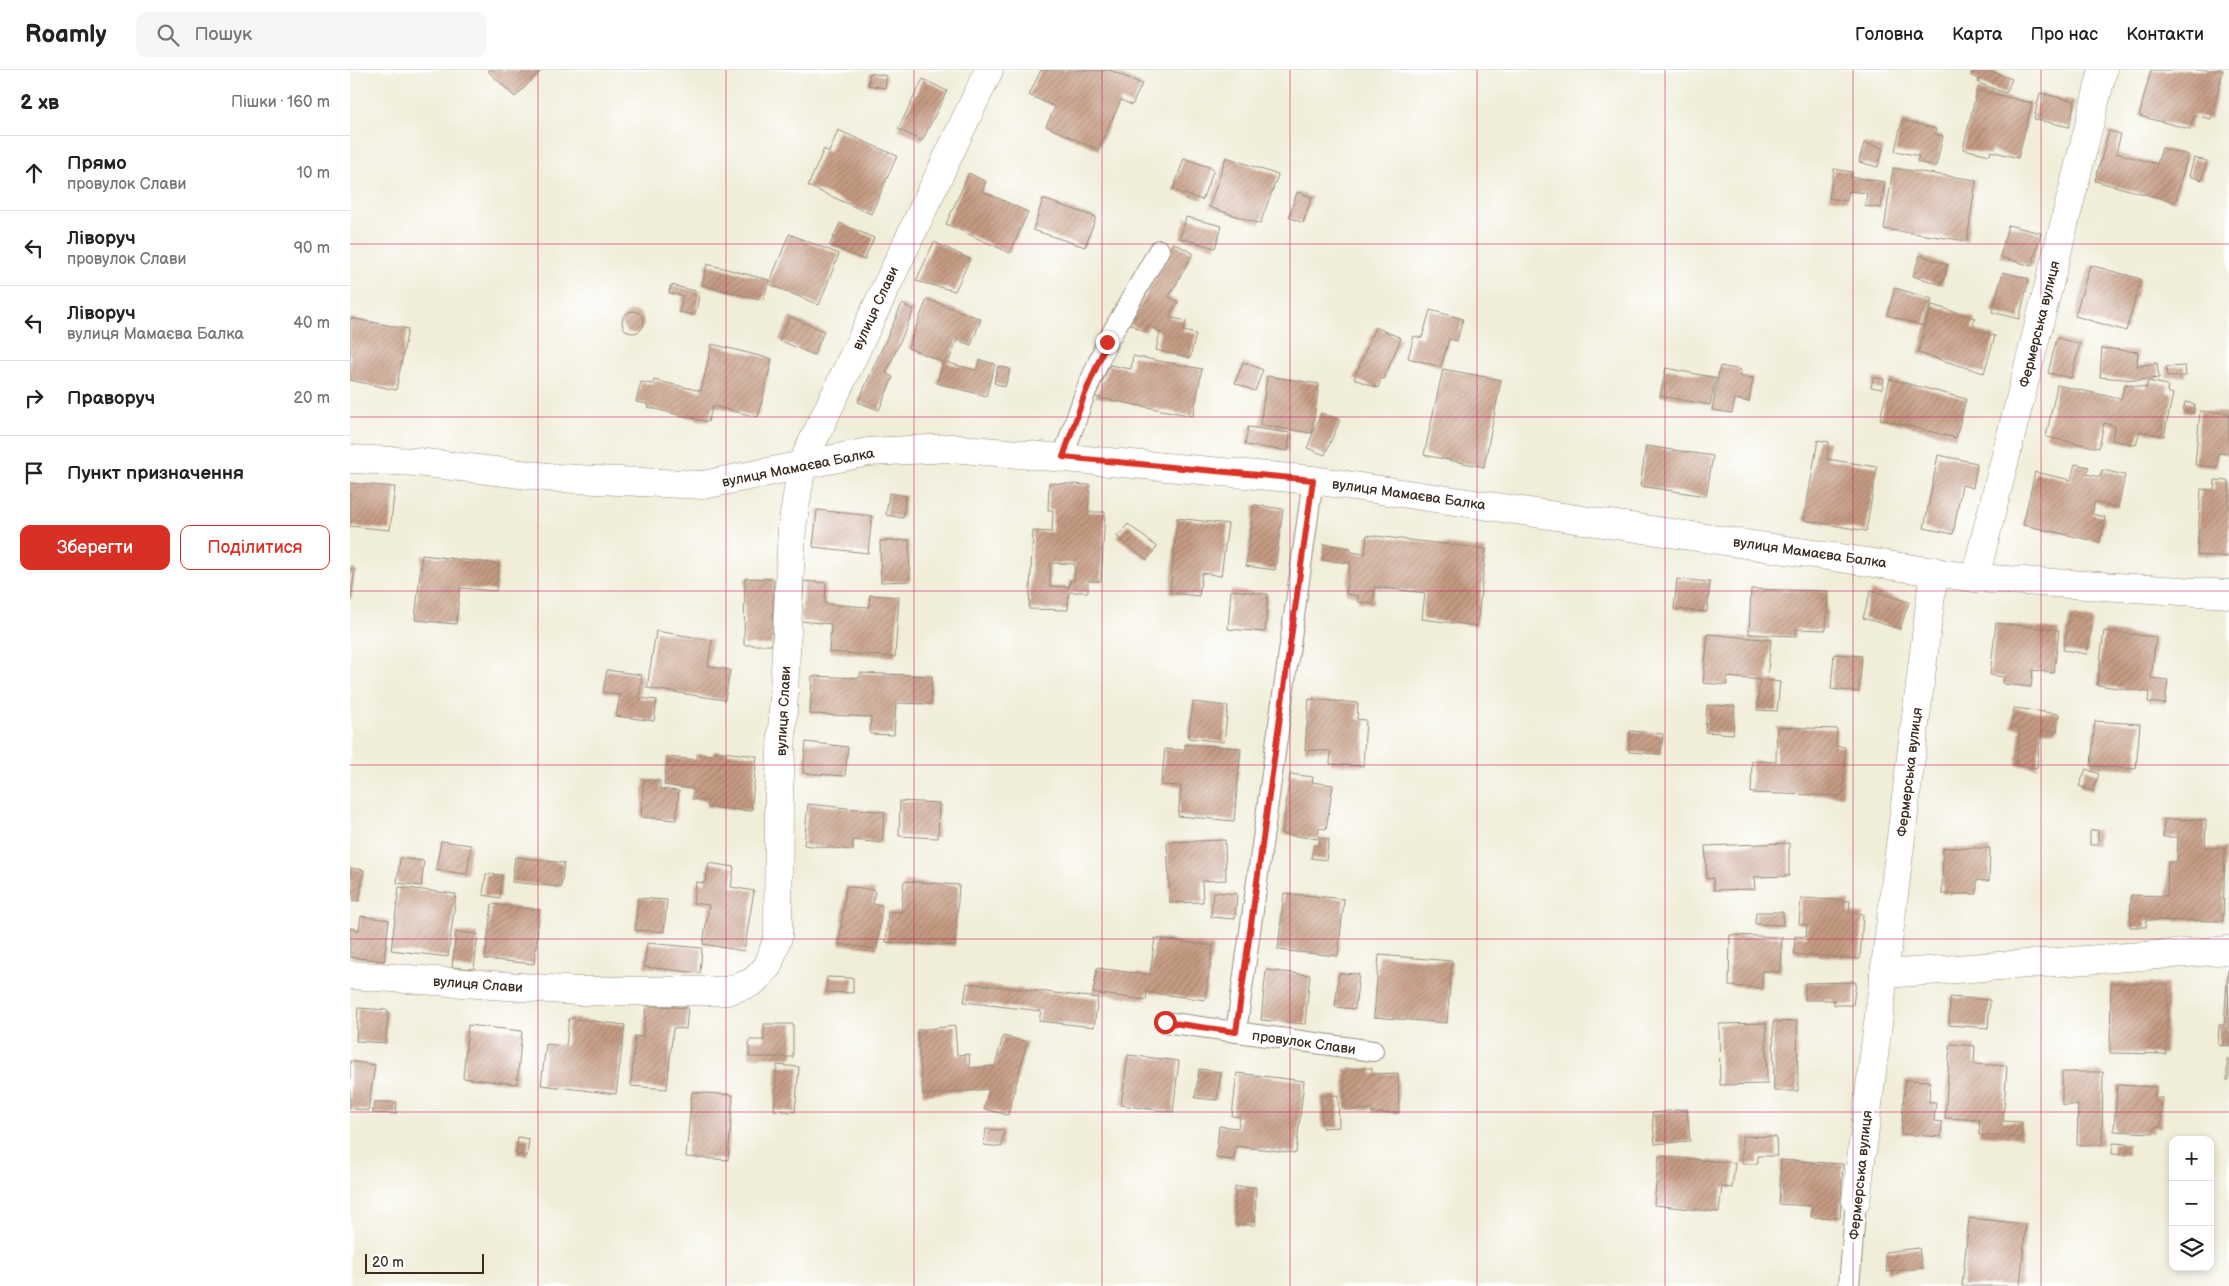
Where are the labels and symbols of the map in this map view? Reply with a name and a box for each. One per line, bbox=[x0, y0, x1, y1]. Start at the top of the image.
street label: Фермерська вулиця bbox=[2016, 259, 2064, 389]
street label: вулиця Слави bbox=[849, 264, 902, 353]
route end bbox=[1096, 331, 1119, 354]
street label: вулиця Мамаєва Балка bbox=[720, 444, 876, 491]
street label: вулиця Мамаєва Балка bbox=[1331, 475, 1488, 514]
street label: вулиця Мамаєва Балка bbox=[1732, 533, 1889, 572]
street label: вулиця Слави bbox=[773, 666, 794, 757]
street label: Фермерська вулиця bbox=[1893, 706, 1926, 838]
street label: вулиця Слави bbox=[432, 973, 524, 996]
route start bbox=[1154, 1011, 1177, 1034]
street label: провулок Слави bbox=[1251, 1027, 1357, 1058]
street label: Фермерська вулиця bbox=[1845, 1109, 1876, 1241]
scale bar bbox=[365, 1251, 484, 1274]

